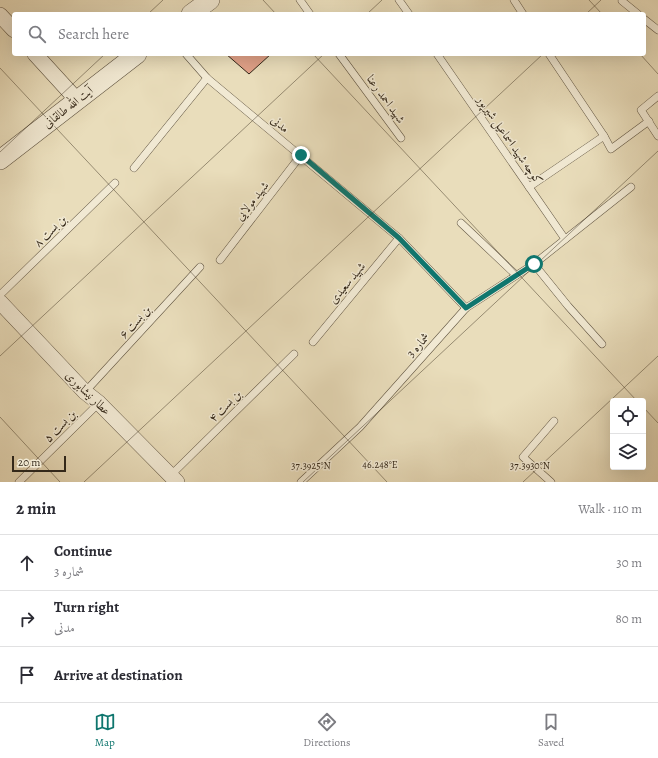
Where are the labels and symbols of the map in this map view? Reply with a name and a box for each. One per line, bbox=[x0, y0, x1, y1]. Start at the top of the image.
street label: شهید احمد رعنا bbox=[363, 72, 409, 126]
street label: آیت الله طالقانی bbox=[38, 80, 97, 132]
street label: کوچه شهید اسماعیل شیرپور bbox=[472, 92, 547, 188]
street label: مدنی bbox=[268, 112, 292, 136]
route end bbox=[292, 146, 310, 164]
street label: شهید مولایی bbox=[232, 178, 272, 224]
street label: بن بست ۸ bbox=[30, 211, 70, 251]
route start bbox=[525, 255, 543, 273]
street label: شهید سعیدی bbox=[325, 259, 369, 307]
street label: بن بست ۶ bbox=[116, 301, 155, 342]
street label: شماره 3 bbox=[403, 329, 433, 361]
street label: عطار نیشابوری bbox=[62, 367, 114, 419]
street label: بن بست ۴ bbox=[205, 386, 245, 426]
street label: بن بست ۵ bbox=[40, 406, 80, 446]
scale bar bbox=[12, 454, 66, 473]
text: 46.248°E bbox=[362, 458, 398, 471]
text: 37.3925°N bbox=[291, 459, 331, 472]
text: 37.3930°N bbox=[510, 459, 550, 472]

